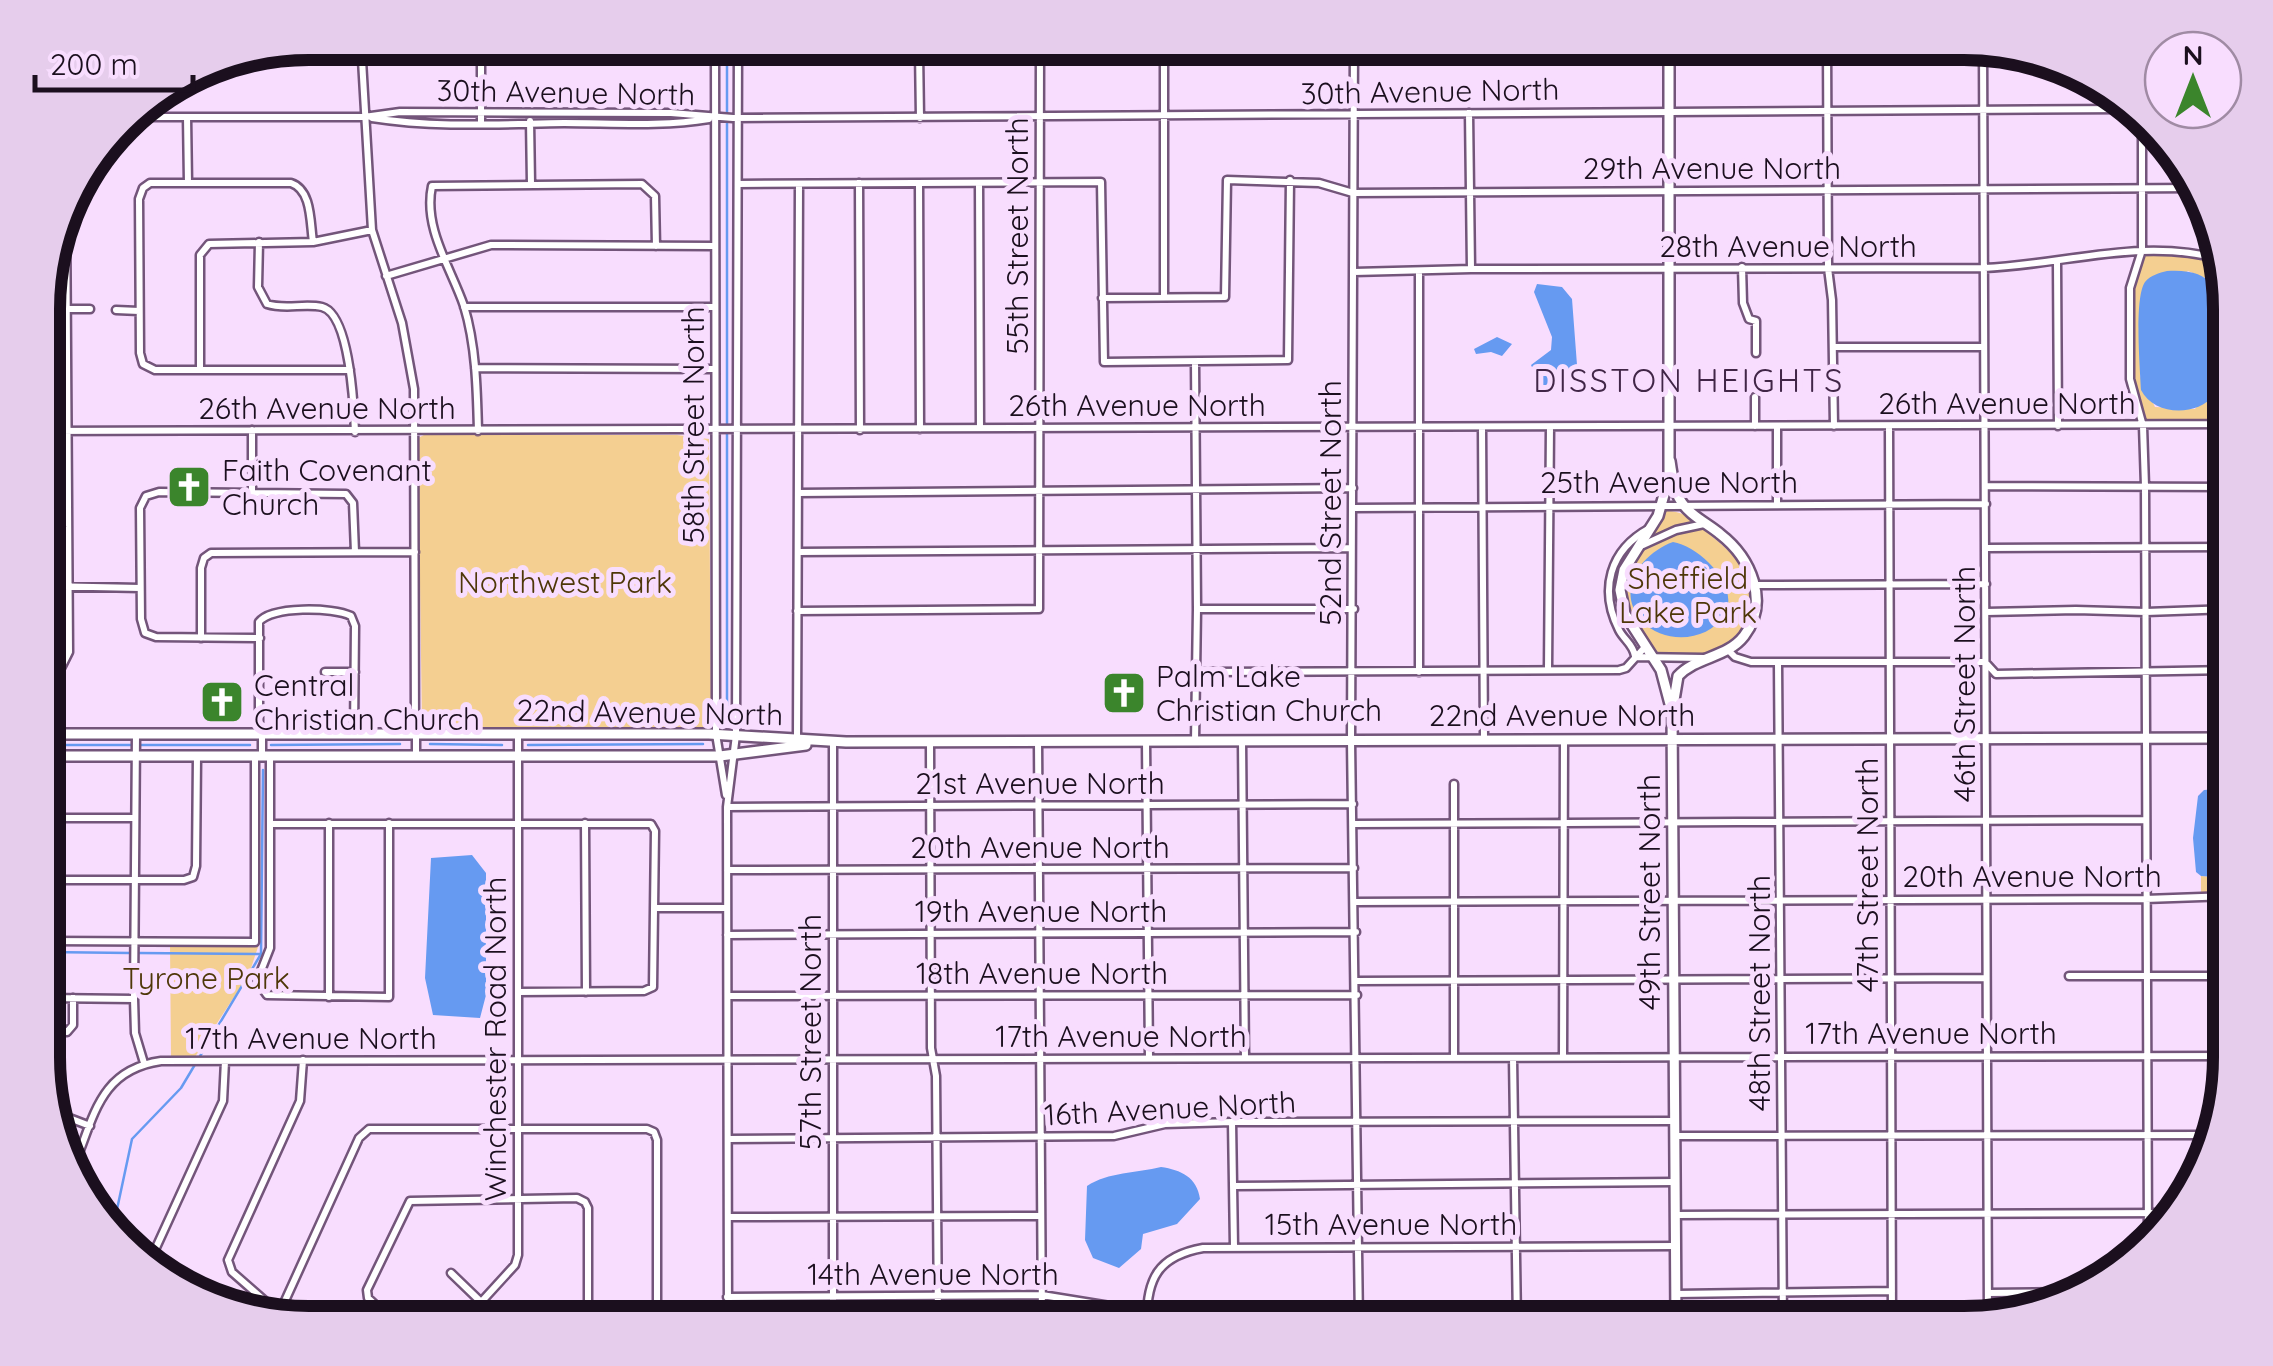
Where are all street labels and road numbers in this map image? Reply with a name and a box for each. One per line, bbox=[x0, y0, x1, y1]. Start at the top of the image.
street label: 30th Avenue North bbox=[1300, 70, 1560, 112]
street label: 30th Avenue North bbox=[436, 71, 696, 113]
street label: 55th Street North bbox=[998, 118, 1036, 355]
street label: 29th Avenue North bbox=[1583, 149, 1841, 187]
street label: 28th Avenue North bbox=[1659, 227, 1917, 265]
street label: 58th Street North bbox=[674, 307, 712, 543]
street label: 52nd Street North bbox=[1311, 380, 1349, 626]
street label: 26th Avenue North bbox=[1878, 384, 2136, 422]
street label: 26th Avenue North bbox=[1008, 386, 1266, 424]
street label: 26th Avenue North bbox=[198, 389, 456, 427]
street label: 25th Avenue North bbox=[1540, 463, 1798, 501]
street label: 46th Street North bbox=[1945, 566, 1983, 802]
street label: 22nd Avenue North bbox=[516, 691, 784, 733]
street label: 22nd Avenue North bbox=[1429, 696, 1695, 734]
street label: 47th Street North bbox=[1848, 758, 1886, 992]
street label: 21st Avenue North bbox=[915, 764, 1165, 802]
street label: 49th Street North bbox=[1630, 774, 1668, 1010]
street label: 20th Avenue North bbox=[910, 828, 1170, 866]
street label: 20th Avenue North bbox=[1902, 857, 2162, 895]
street label: 48th Street North bbox=[1740, 875, 1778, 1111]
street label: Winchester Road North bbox=[476, 877, 514, 1201]
street label: 19th Avenue North bbox=[915, 892, 1167, 930]
street label: 57th Street North bbox=[791, 914, 829, 1150]
street label: 18th Avenue North bbox=[916, 954, 1168, 992]
street label: 17th Avenue North bbox=[1805, 1014, 2057, 1052]
street label: 17th Avenue North bbox=[995, 1017, 1247, 1055]
street label: 17th Avenue North bbox=[185, 1019, 437, 1057]
street label: 16th Avenue North bbox=[1043, 1082, 1297, 1134]
street label: 15th Avenue North bbox=[1265, 1205, 1517, 1243]
street label: 14th Avenue North bbox=[807, 1255, 1059, 1293]

